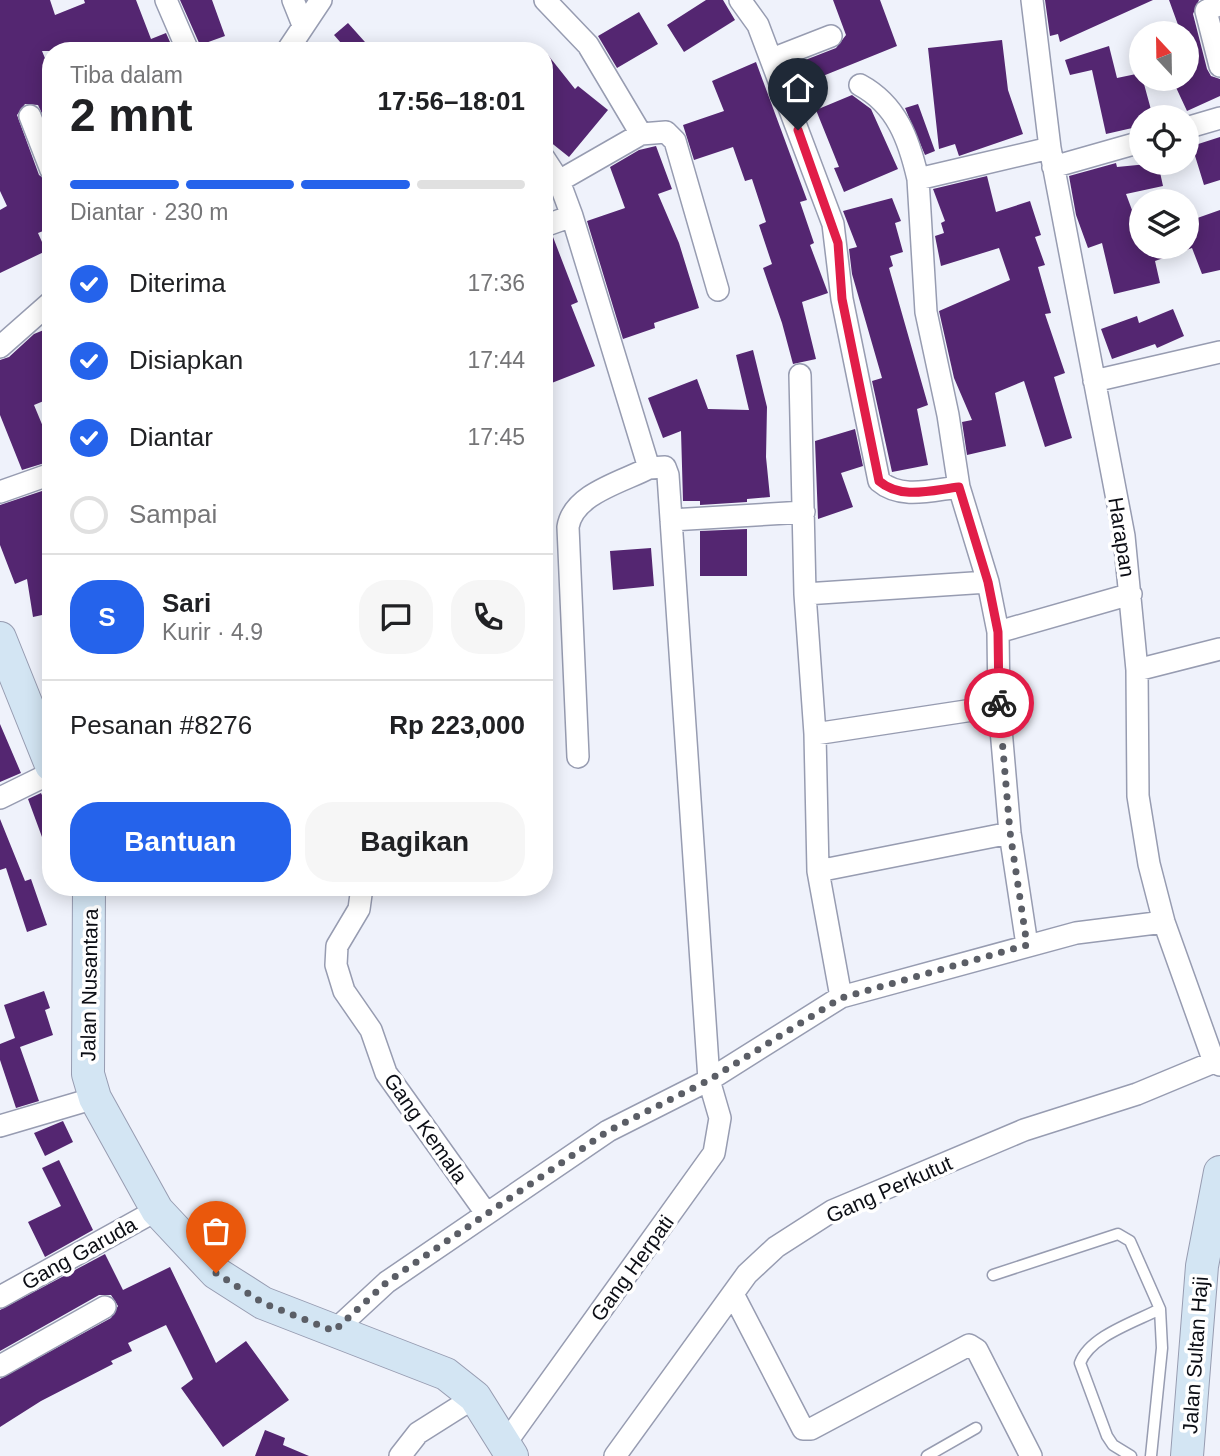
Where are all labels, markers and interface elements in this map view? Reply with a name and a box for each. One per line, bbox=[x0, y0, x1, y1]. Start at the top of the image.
north arrow bbox=[1129, 21, 1199, 91]
map controls bbox=[1129, 21, 1199, 259]
pin bbox=[768, 58, 828, 130]
text: Tiba dalam bbox=[70, 62, 183, 88]
icon: home bbox=[779, 69, 817, 107]
text: 17:56–18:01 bbox=[378, 86, 525, 116]
text: 2 mnt bbox=[70, 89, 193, 141]
button: locate bbox=[1129, 105, 1199, 175]
button: layers bbox=[1129, 189, 1199, 259]
text: Diantar · 230 m bbox=[70, 199, 229, 225]
icon: check bbox=[70, 265, 108, 303]
text: Diterima bbox=[129, 268, 226, 298]
text: 17:36 bbox=[467, 270, 525, 296]
icon: check bbox=[70, 342, 108, 380]
text: Disiapkan bbox=[129, 345, 243, 375]
text: 17:44 bbox=[467, 347, 525, 373]
icon: check bbox=[70, 419, 108, 457]
text: Diantar bbox=[129, 422, 213, 452]
text: 17:45 bbox=[467, 424, 525, 450]
street label: Harapan bbox=[1104, 495, 1140, 579]
text: Sampai bbox=[129, 499, 217, 529]
button: chat bbox=[359, 580, 433, 654]
button: phone bbox=[451, 580, 525, 654]
text: Sari bbox=[162, 588, 211, 618]
text: S bbox=[98, 602, 116, 632]
text: Kurir · 4.9 bbox=[162, 619, 263, 645]
courier bbox=[964, 668, 1034, 738]
icon: bike bbox=[980, 684, 1018, 722]
text: Pesanan #8276 bbox=[70, 710, 252, 740]
text: Rp 223,000 bbox=[389, 710, 525, 740]
button: Bantuan bbox=[70, 802, 291, 882]
button: Bagikan bbox=[305, 802, 525, 882]
street label: Jalan Nusantara bbox=[76, 908, 102, 1062]
street label: Gang Kemala bbox=[380, 1069, 472, 1187]
street label: Gang Perkutut bbox=[822, 1151, 956, 1227]
pin bbox=[186, 1201, 246, 1273]
street label: Gang Herpati bbox=[586, 1211, 678, 1325]
street label: Gang Garuda bbox=[18, 1212, 140, 1294]
icon: bag bbox=[197, 1212, 235, 1250]
street label: Jalan Sultan Haji bbox=[1178, 1276, 1212, 1434]

